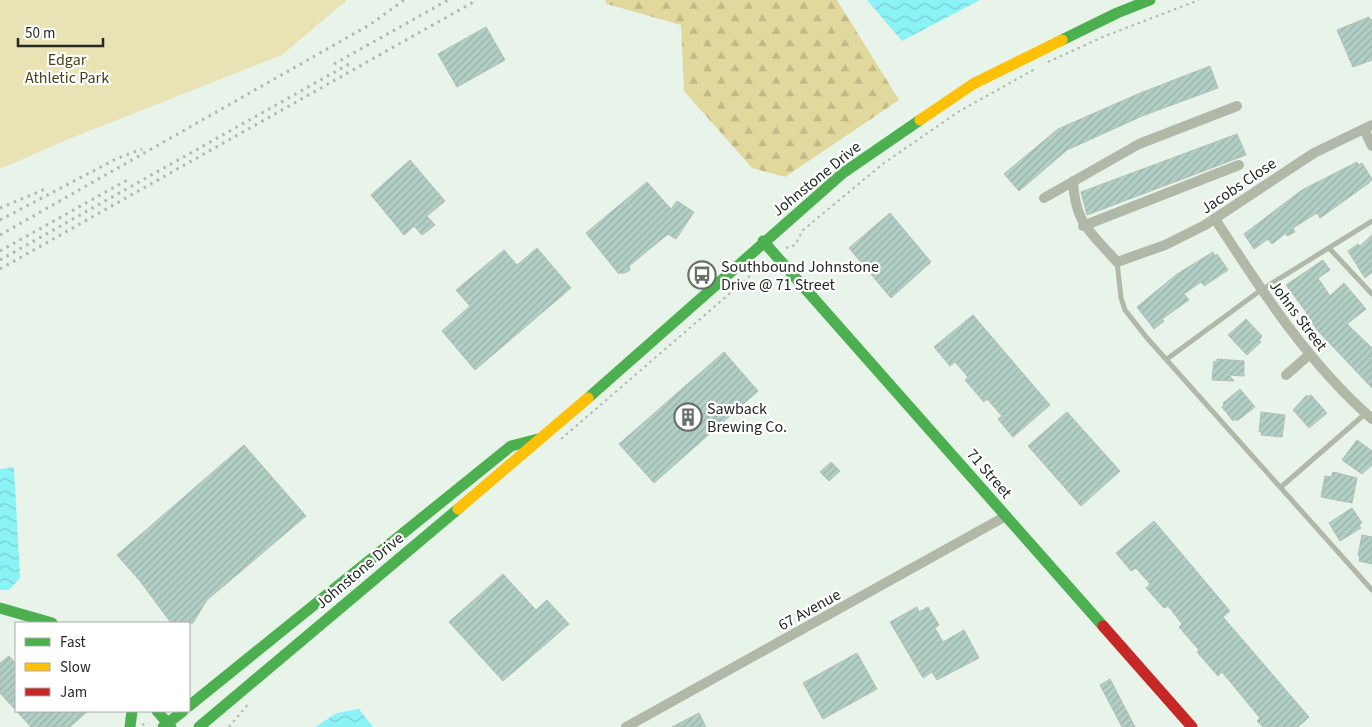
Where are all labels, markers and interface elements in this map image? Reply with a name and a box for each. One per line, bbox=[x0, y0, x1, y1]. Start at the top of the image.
scale bar bbox=[18, 15, 102, 47]
text: 50 m bbox=[25, 23, 55, 44]
park label: Edgar Athletic Park bbox=[25, 49, 109, 89]
street label: Johnstone Drive bbox=[768, 136, 866, 222]
street label: Jacobs Close bbox=[1197, 152, 1281, 219]
place label: Southbound Johnstone Drive @ 71 Street bbox=[721, 256, 879, 296]
bus stop icon: Southbound Johnstone Drive @ 71 Street bbox=[687, 260, 717, 290]
street label: Johns Street bbox=[1264, 276, 1333, 356]
place label: Sawback Brewing Co. bbox=[707, 398, 787, 438]
building icon: Sawback Brewing Co. bbox=[673, 402, 703, 432]
street label: 71 Street bbox=[962, 444, 1017, 504]
street label: Johnstone Drive bbox=[311, 527, 408, 614]
street label: 67 Avenue bbox=[774, 584, 845, 636]
legend bbox=[15, 622, 190, 712]
text: Fast bbox=[60, 632, 86, 653]
text: Slow bbox=[60, 657, 91, 678]
text: Jam bbox=[60, 682, 87, 703]

